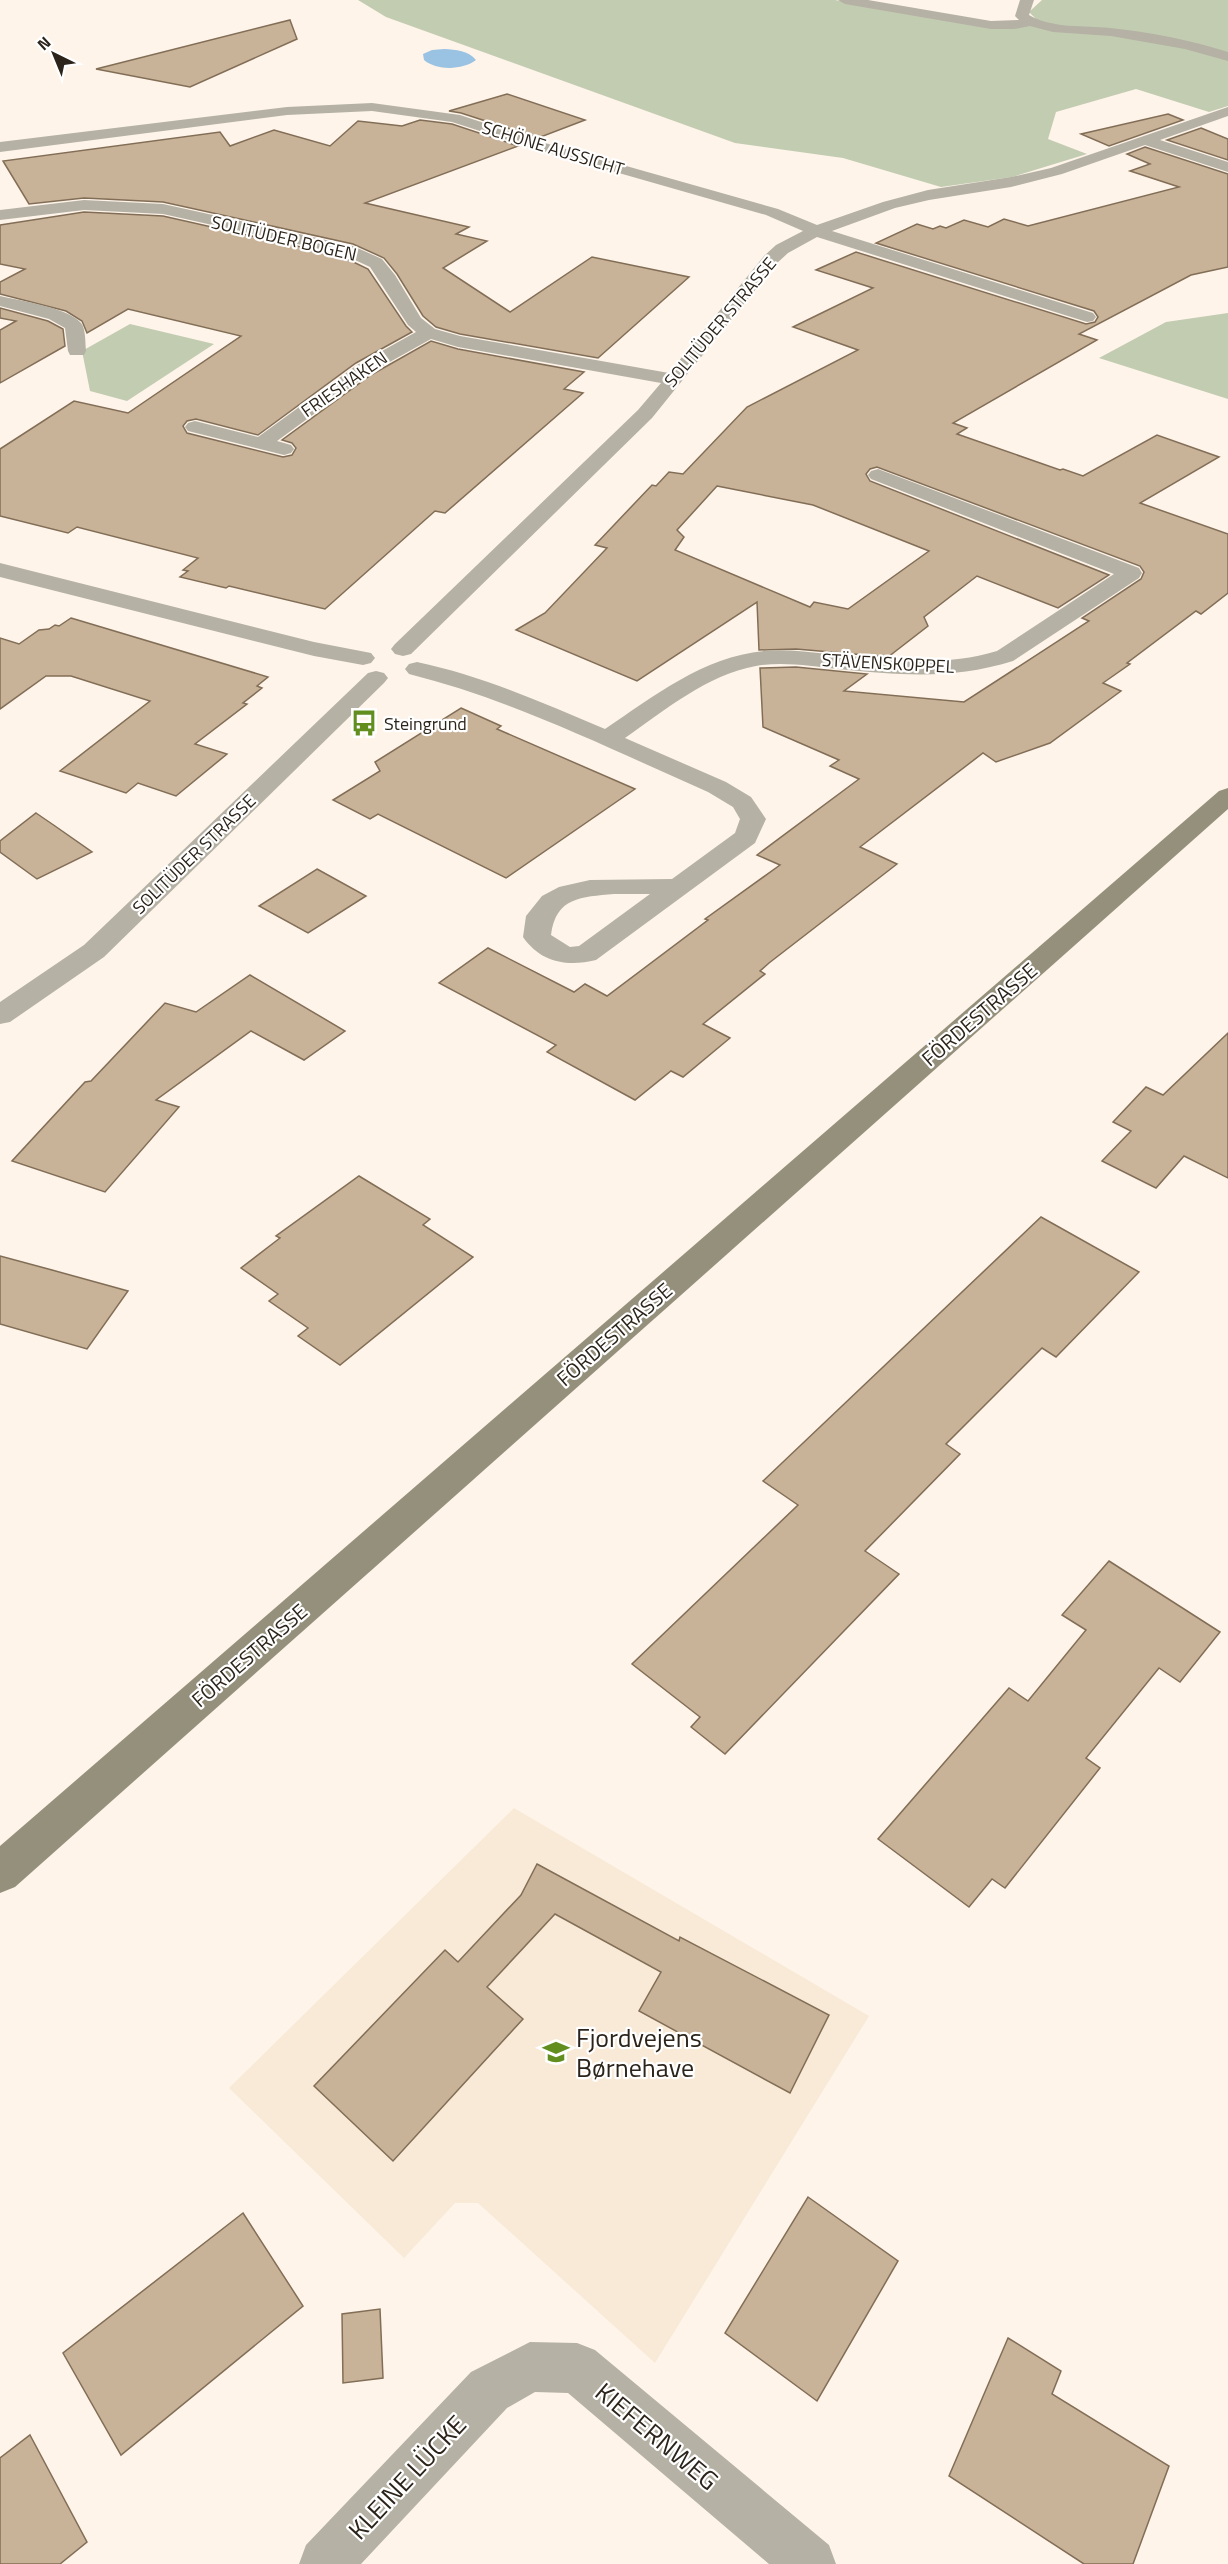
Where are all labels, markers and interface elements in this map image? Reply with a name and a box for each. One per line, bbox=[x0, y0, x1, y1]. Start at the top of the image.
north arrow bbox=[24, 24, 84, 84]
text: N bbox=[32, 30, 56, 56]
street label: SCHÖNE AUSSICHT bbox=[479, 114, 628, 183]
street label: SOLITÜDER BOGEN bbox=[209, 208, 359, 268]
street label: SOLITÜDER STRASSE bbox=[657, 251, 783, 393]
street label: FRIESHAKEN bbox=[295, 344, 393, 424]
street label: STÄVENSKOPPEL bbox=[821, 646, 955, 680]
bus stop icon: Steingrund bbox=[349, 708, 379, 738]
place label: Steingrund bbox=[384, 710, 467, 737]
street label: SOLITÜDER STRASSE bbox=[126, 788, 262, 920]
street label: FÖRDESTRASSE bbox=[914, 954, 1044, 1074]
street label: FÖRDESTRASSE bbox=[549, 1274, 679, 1394]
street label: FÖRDESTRASSE bbox=[184, 1595, 314, 1715]
place label: Fjordvejens Børnehave bbox=[576, 2018, 702, 2087]
school or university icon: Fjordvejens Børnehave bbox=[541, 2037, 571, 2067]
street label: KIEFERNWEG bbox=[587, 2373, 727, 2499]
street label: KLEINE LÜCKE bbox=[339, 2406, 475, 2548]

